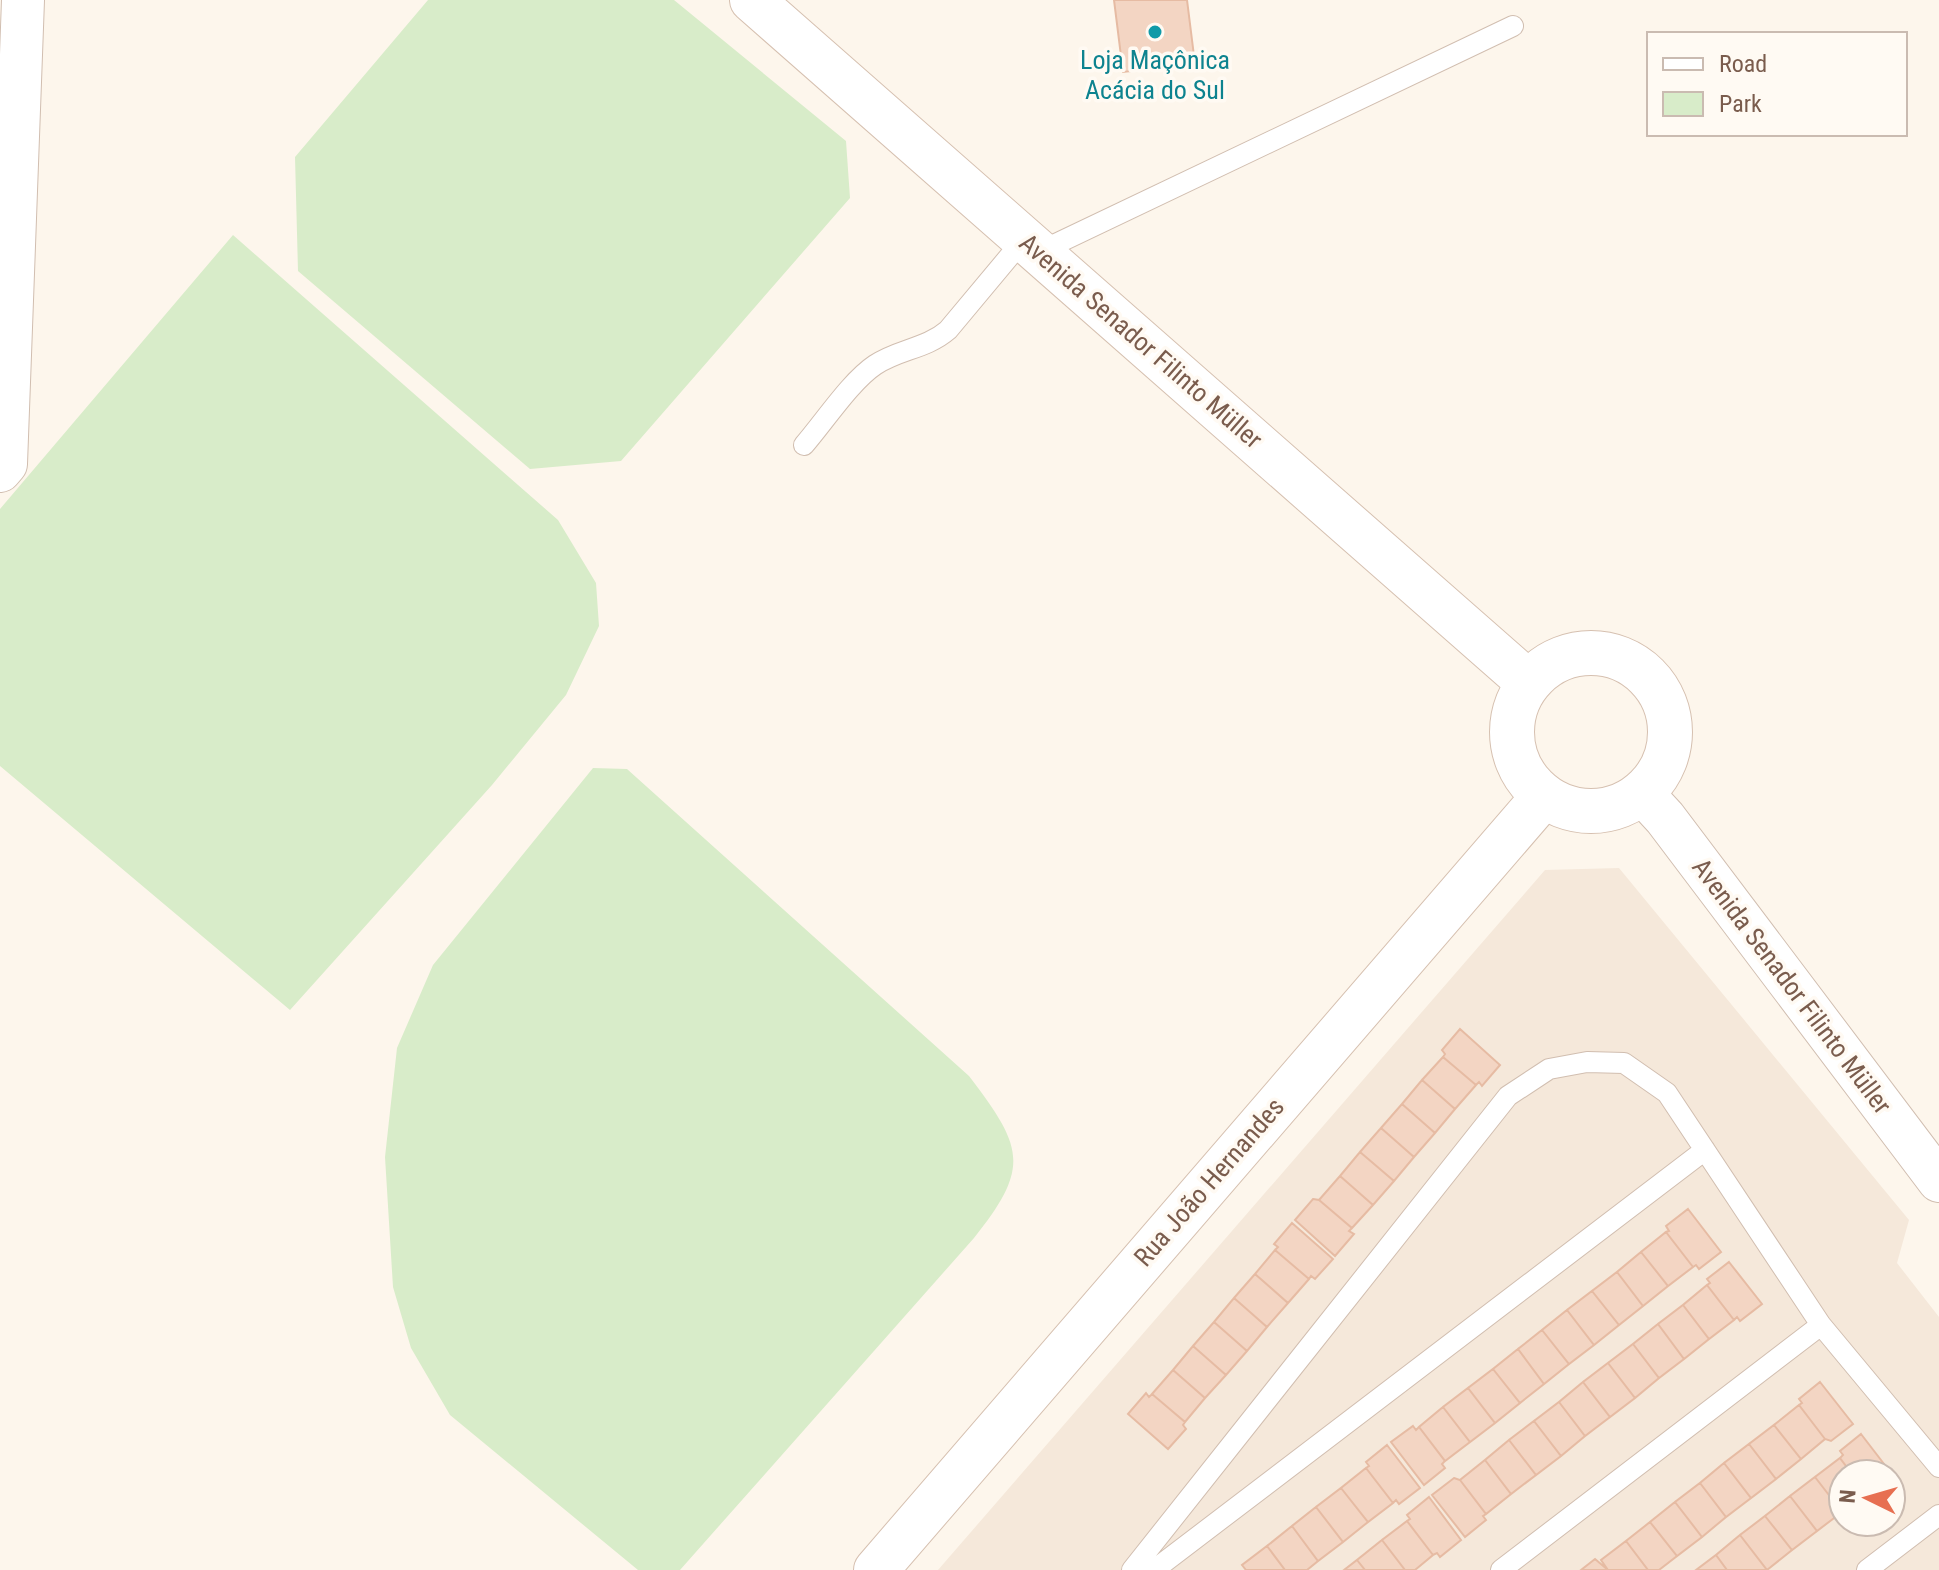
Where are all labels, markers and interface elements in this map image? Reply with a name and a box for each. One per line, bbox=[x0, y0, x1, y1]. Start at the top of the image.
marker: Loja Maçônica Acácia do Sul bbox=[1146, 23, 1164, 41]
legend bbox=[1647, 32, 1907, 136]
place label: Loja Maçônica Acácia do Sul bbox=[1080, 45, 1230, 105]
text: Road bbox=[1719, 50, 1767, 78]
text: Park bbox=[1719, 90, 1762, 118]
street label: Avenida Senador Filinto Müller bbox=[1014, 227, 1268, 455]
street label: Avenida Senador Filinto Müller bbox=[1686, 853, 1898, 1120]
street label: Rua João Hernandes bbox=[1128, 1092, 1290, 1272]
north arrow bbox=[1827, 1458, 1907, 1538]
text: N bbox=[1835, 1488, 1861, 1504]

